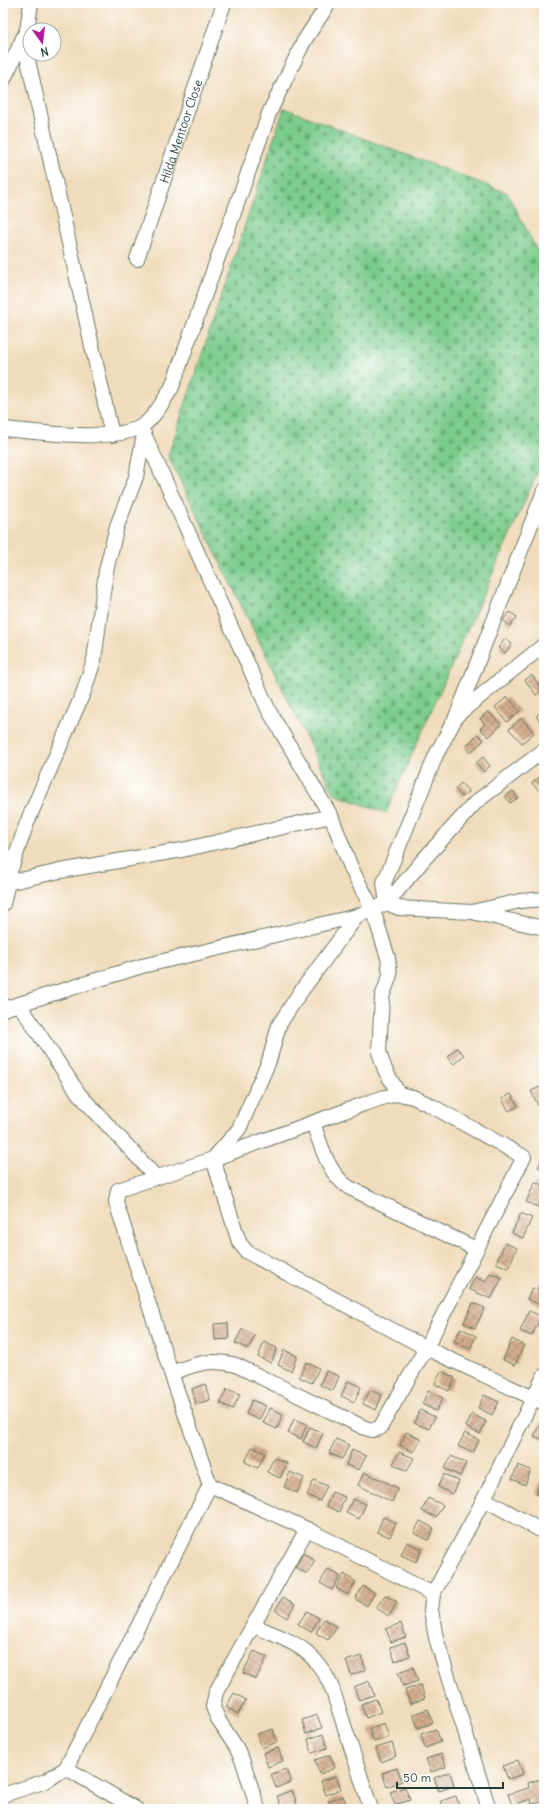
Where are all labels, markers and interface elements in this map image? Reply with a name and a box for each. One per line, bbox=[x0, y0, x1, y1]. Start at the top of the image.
north arrow bbox=[22, 22, 62, 62]
text: N bbox=[39, 44, 50, 59]
street label: Hilda Mentoor Close bbox=[156, 77, 205, 185]
scale bar bbox=[397, 1764, 503, 1790]
text: 50 m bbox=[403, 1770, 432, 1785]

